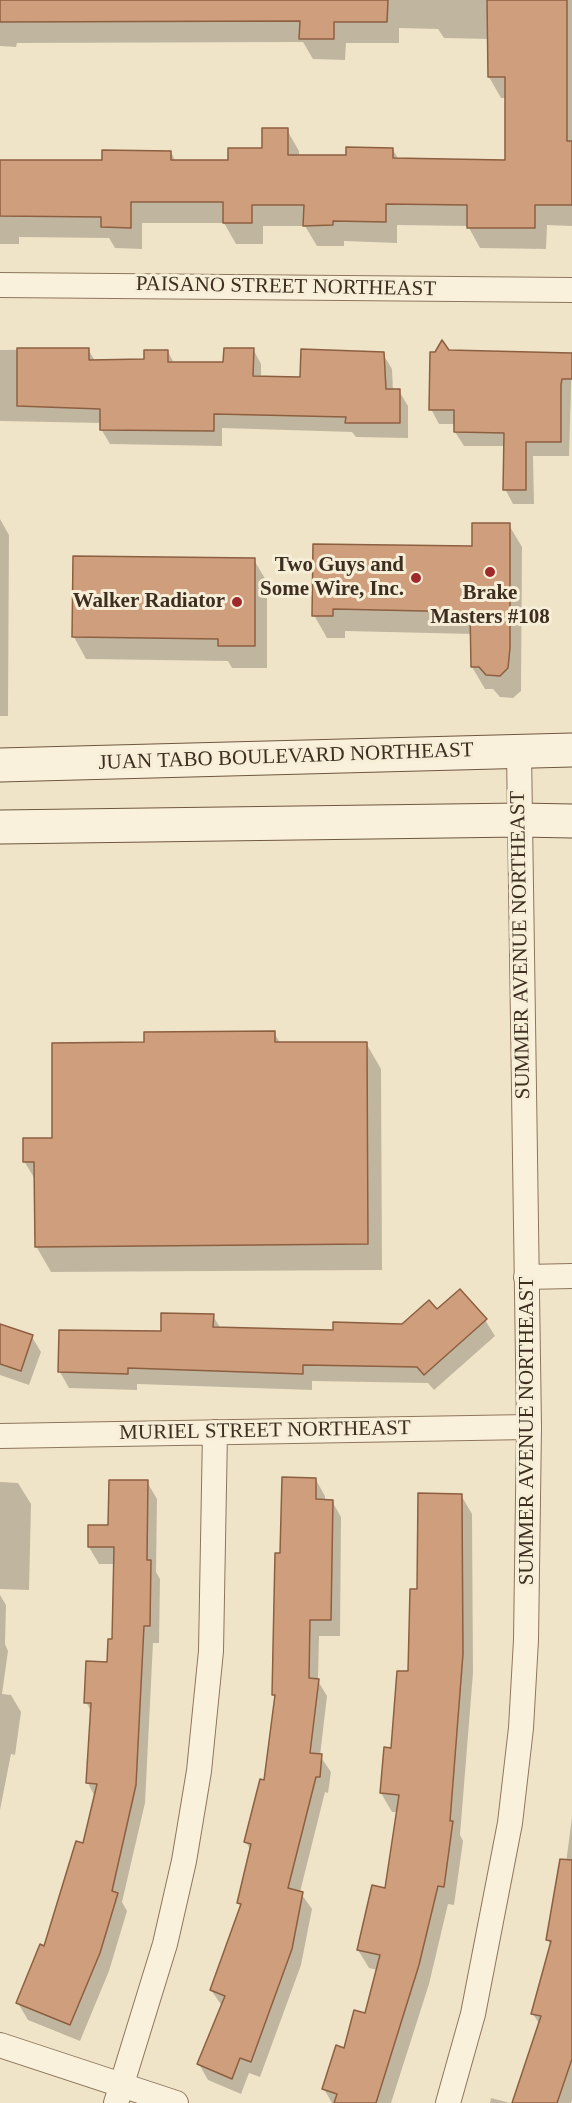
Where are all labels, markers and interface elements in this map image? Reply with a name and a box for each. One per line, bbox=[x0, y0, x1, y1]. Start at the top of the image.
street label: PAISANO STREET NORTHEAST bbox=[136, 272, 436, 302]
place label: Two Guys and Some Wire, Inc. bbox=[260, 553, 404, 603]
marker: Brake Masters #108 bbox=[483, 565, 497, 579]
marker: Two Guys and Some Wire, Inc. bbox=[409, 571, 423, 585]
place label: Brake Masters #108 bbox=[430, 581, 550, 631]
place label: Walker Radiator bbox=[73, 589, 225, 615]
marker: Walker Radiator bbox=[230, 595, 244, 609]
street label: JUAN TABO BOULEVARD NORTHEAST bbox=[98, 738, 474, 776]
street label: SUMMER AVENUE NORTHEAST bbox=[506, 790, 536, 1100]
street label: SUMMER AVENUE NORTHEAST bbox=[514, 1277, 540, 1585]
street label: MURIEL STREET NORTHEAST bbox=[119, 1416, 411, 1446]

